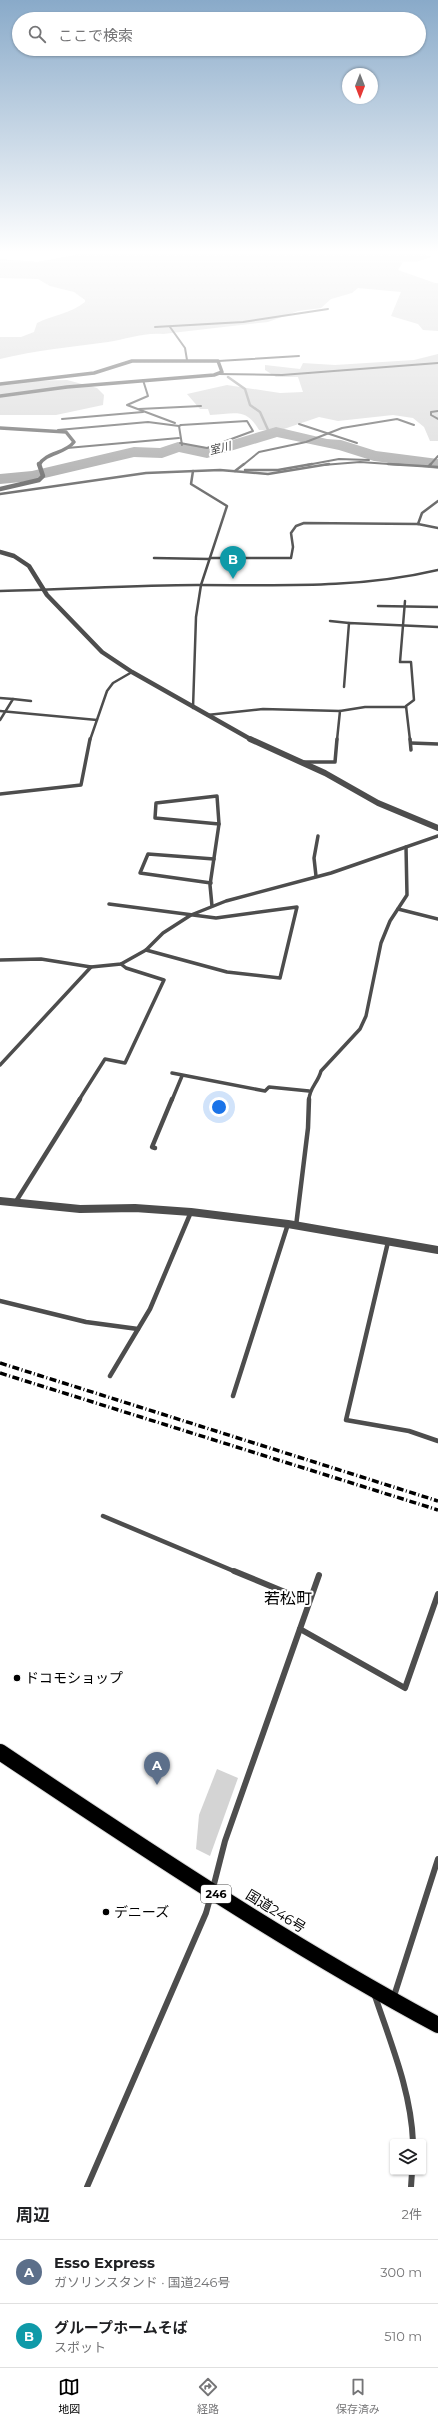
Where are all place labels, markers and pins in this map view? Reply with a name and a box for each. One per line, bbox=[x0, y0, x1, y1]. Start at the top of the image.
pin: B bbox=[220, 546, 246, 579]
place label: ドコモショップ bbox=[25, 1669, 123, 1687]
marker: ドコモショップ bbox=[12, 1673, 22, 1683]
pin: A bbox=[144, 1752, 170, 1785]
place label: デニーズ bbox=[114, 1903, 169, 1921]
marker: デニーズ bbox=[101, 1907, 111, 1917]

